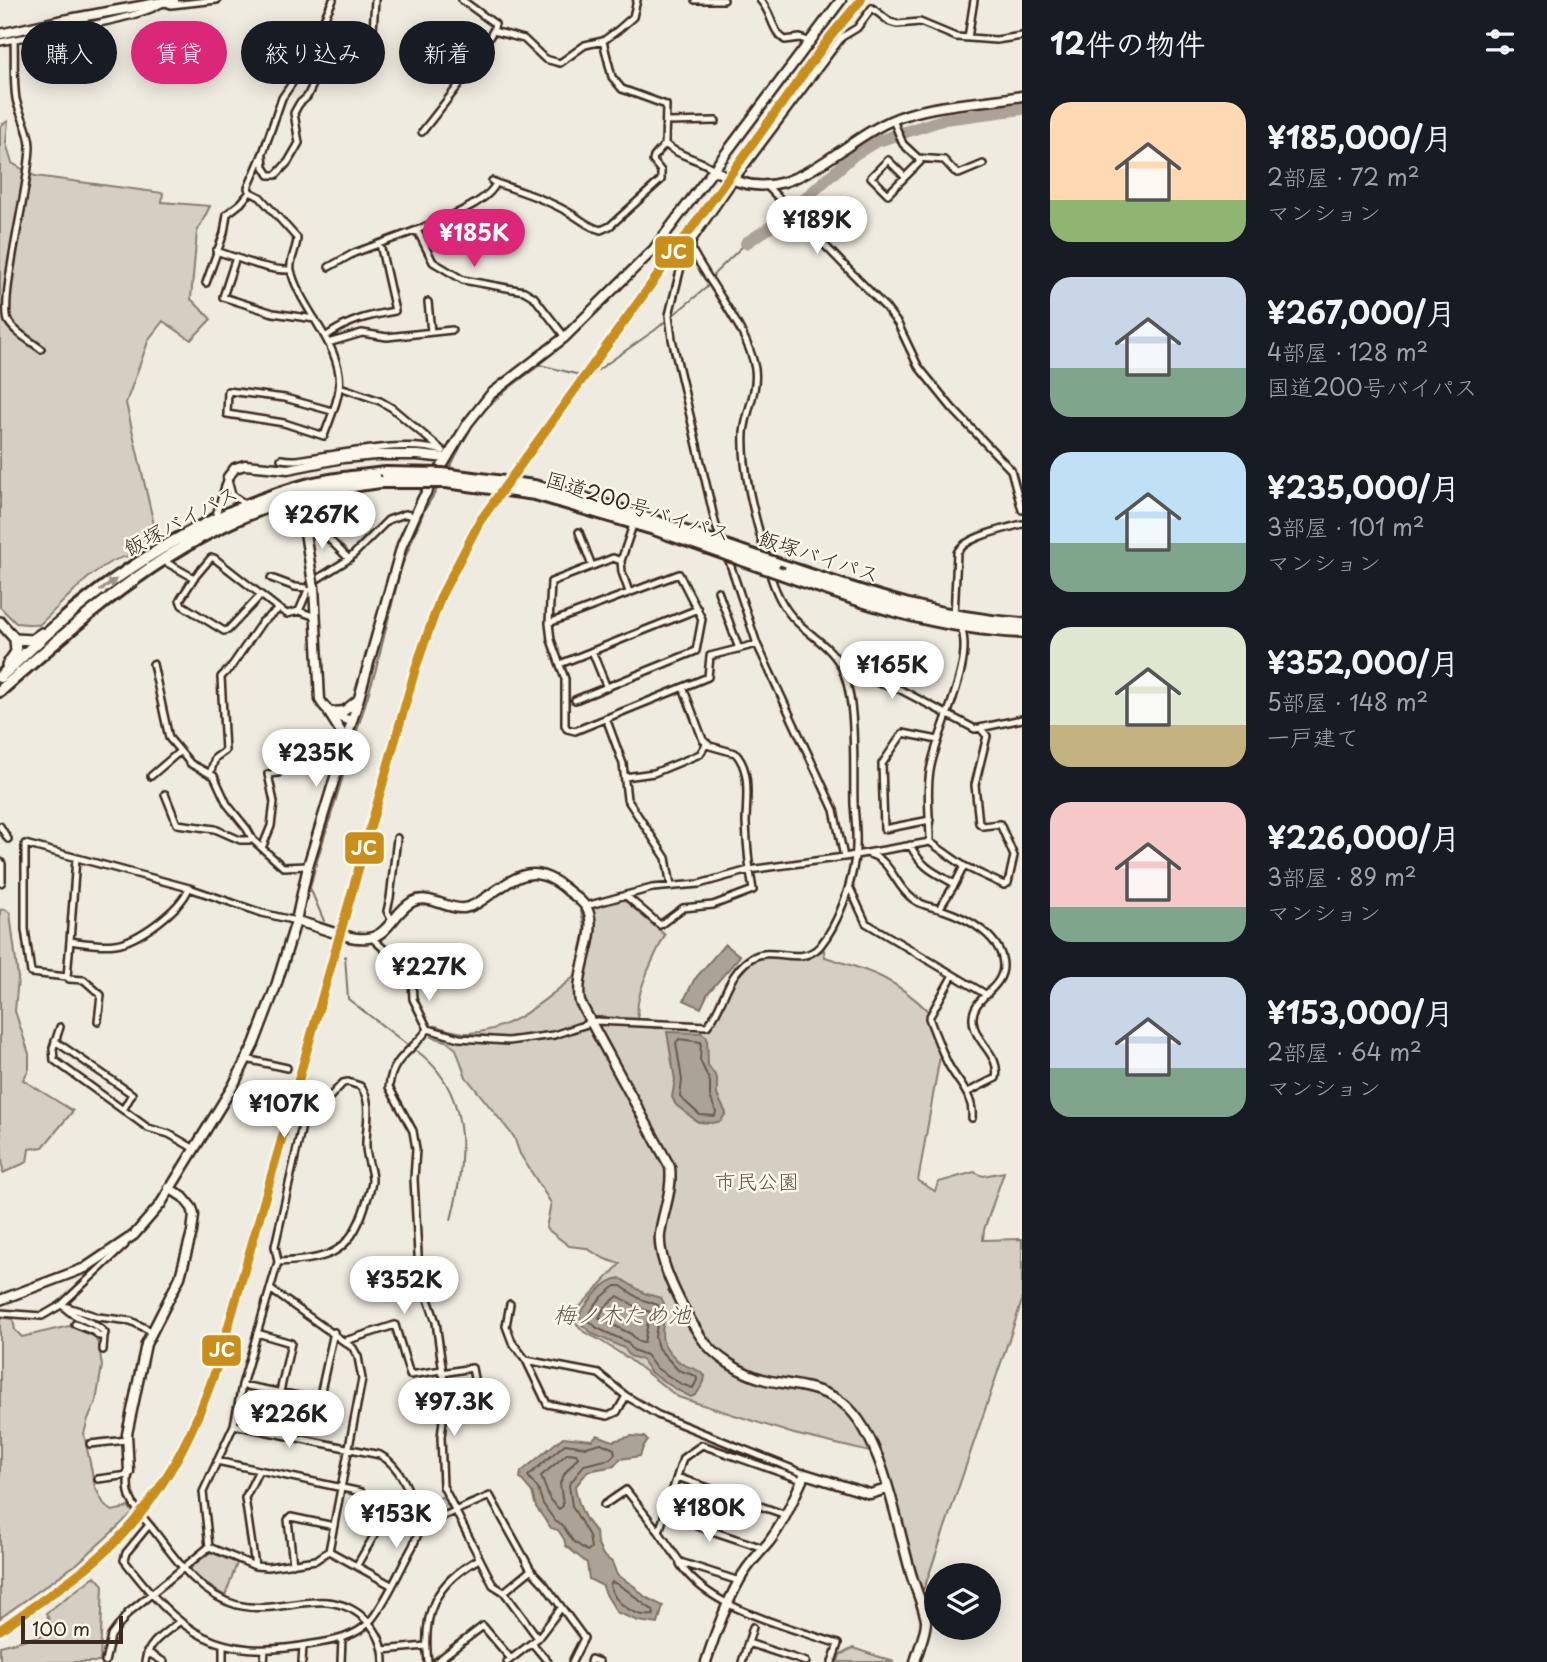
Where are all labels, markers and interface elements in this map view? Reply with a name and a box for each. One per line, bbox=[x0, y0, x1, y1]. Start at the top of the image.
text: 12件の物件 bbox=[1050, 20, 1205, 65]
chip: 購入 bbox=[21, 21, 117, 84]
chip: 賃貸 bbox=[131, 21, 227, 84]
chip: 絞り込み bbox=[241, 21, 385, 84]
chip: 新着 bbox=[399, 21, 495, 84]
icon: filters bbox=[1481, 23, 1519, 61]
text: ¥185,000/月 bbox=[1267, 114, 1453, 159]
icon: home bbox=[1106, 130, 1190, 214]
text: 2部屋 · 72 m² bbox=[1267, 159, 1420, 194]
text: マンション bbox=[1267, 194, 1381, 229]
pin: ¥189K bbox=[768, 196, 866, 256]
text: ¥189K bbox=[782, 201, 852, 236]
pin: ¥185K bbox=[425, 210, 523, 269]
text: ¥185K bbox=[439, 214, 509, 249]
line badge: JC bbox=[654, 235, 695, 269]
text: JC bbox=[661, 237, 687, 265]
text: ¥267,000/月 bbox=[1267, 289, 1456, 334]
icon: home bbox=[1106, 305, 1190, 389]
text: 4部屋 · 128 m² bbox=[1267, 334, 1428, 369]
text: 国道200号バイパス bbox=[1267, 369, 1477, 404]
street label: 国道200号バイパス bbox=[542, 462, 735, 548]
text: ¥235,000/月 bbox=[1267, 464, 1460, 509]
street label: 飯塚バイパス bbox=[117, 476, 243, 563]
icon: home bbox=[1106, 480, 1190, 564]
pin: ¥267K bbox=[273, 491, 371, 551]
text: ¥267K bbox=[285, 496, 359, 531]
text: 3部屋 · 101 m² bbox=[1267, 509, 1425, 544]
street label: 飯塚バイパス bbox=[755, 520, 884, 590]
text: マンション bbox=[1267, 544, 1381, 579]
one-way arrow bbox=[99, 578, 117, 592]
text: ¥352,000/月 bbox=[1267, 639, 1459, 684]
pin: ¥165K bbox=[843, 642, 941, 701]
text: ¥165K bbox=[856, 646, 928, 681]
icon: home bbox=[1106, 655, 1190, 739]
text: 5部屋 · 148 m² bbox=[1267, 684, 1428, 719]
text: 一戸建て bbox=[1267, 719, 1359, 754]
pin: ¥235K bbox=[267, 730, 365, 789]
text: ¥235K bbox=[278, 734, 354, 769]
text: ¥226,000/月 bbox=[1267, 814, 1460, 859]
icon: home bbox=[1106, 830, 1190, 914]
line badge: JC bbox=[344, 831, 385, 865]
text: JC bbox=[351, 833, 377, 861]
text: 3部屋 · 89 m² bbox=[1267, 859, 1417, 894]
text: マンション bbox=[1267, 894, 1381, 929]
pin: ¥227K bbox=[380, 944, 478, 1003]
text: ¥227K bbox=[391, 948, 467, 983]
text: ¥153,000/月 bbox=[1267, 989, 1454, 1034]
icon: home bbox=[1106, 1005, 1190, 1089]
text: 2部屋 · 64 m² bbox=[1267, 1034, 1422, 1069]
text: マンション bbox=[1267, 1069, 1381, 1104]
pin: ¥107K bbox=[235, 1080, 333, 1140]
text: ¥107K bbox=[248, 1085, 320, 1120]
park label: 市民公園 bbox=[715, 1164, 799, 1196]
pin: ¥352K bbox=[355, 1256, 453, 1316]
text: ¥352K bbox=[366, 1261, 442, 1296]
water label: 梅ノ木ため池 bbox=[553, 1296, 692, 1331]
line badge: JC bbox=[201, 1334, 242, 1367]
text: JC bbox=[209, 1335, 235, 1363]
pin: ¥97.3K bbox=[397, 1378, 511, 1438]
text: ¥97.3K bbox=[414, 1383, 494, 1418]
pin: ¥226K bbox=[240, 1390, 338, 1450]
text: ¥226K bbox=[250, 1395, 328, 1430]
pin: ¥180K bbox=[660, 1484, 758, 1544]
text: ¥180K bbox=[672, 1489, 746, 1524]
pin: ¥153K bbox=[347, 1490, 445, 1550]
text: ¥153K bbox=[360, 1495, 432, 1530]
map controls bbox=[924, 1563, 1001, 1640]
button: layers bbox=[924, 1563, 1001, 1640]
scale bar bbox=[21, 1613, 122, 1645]
text: 100 m bbox=[32, 1614, 90, 1642]

